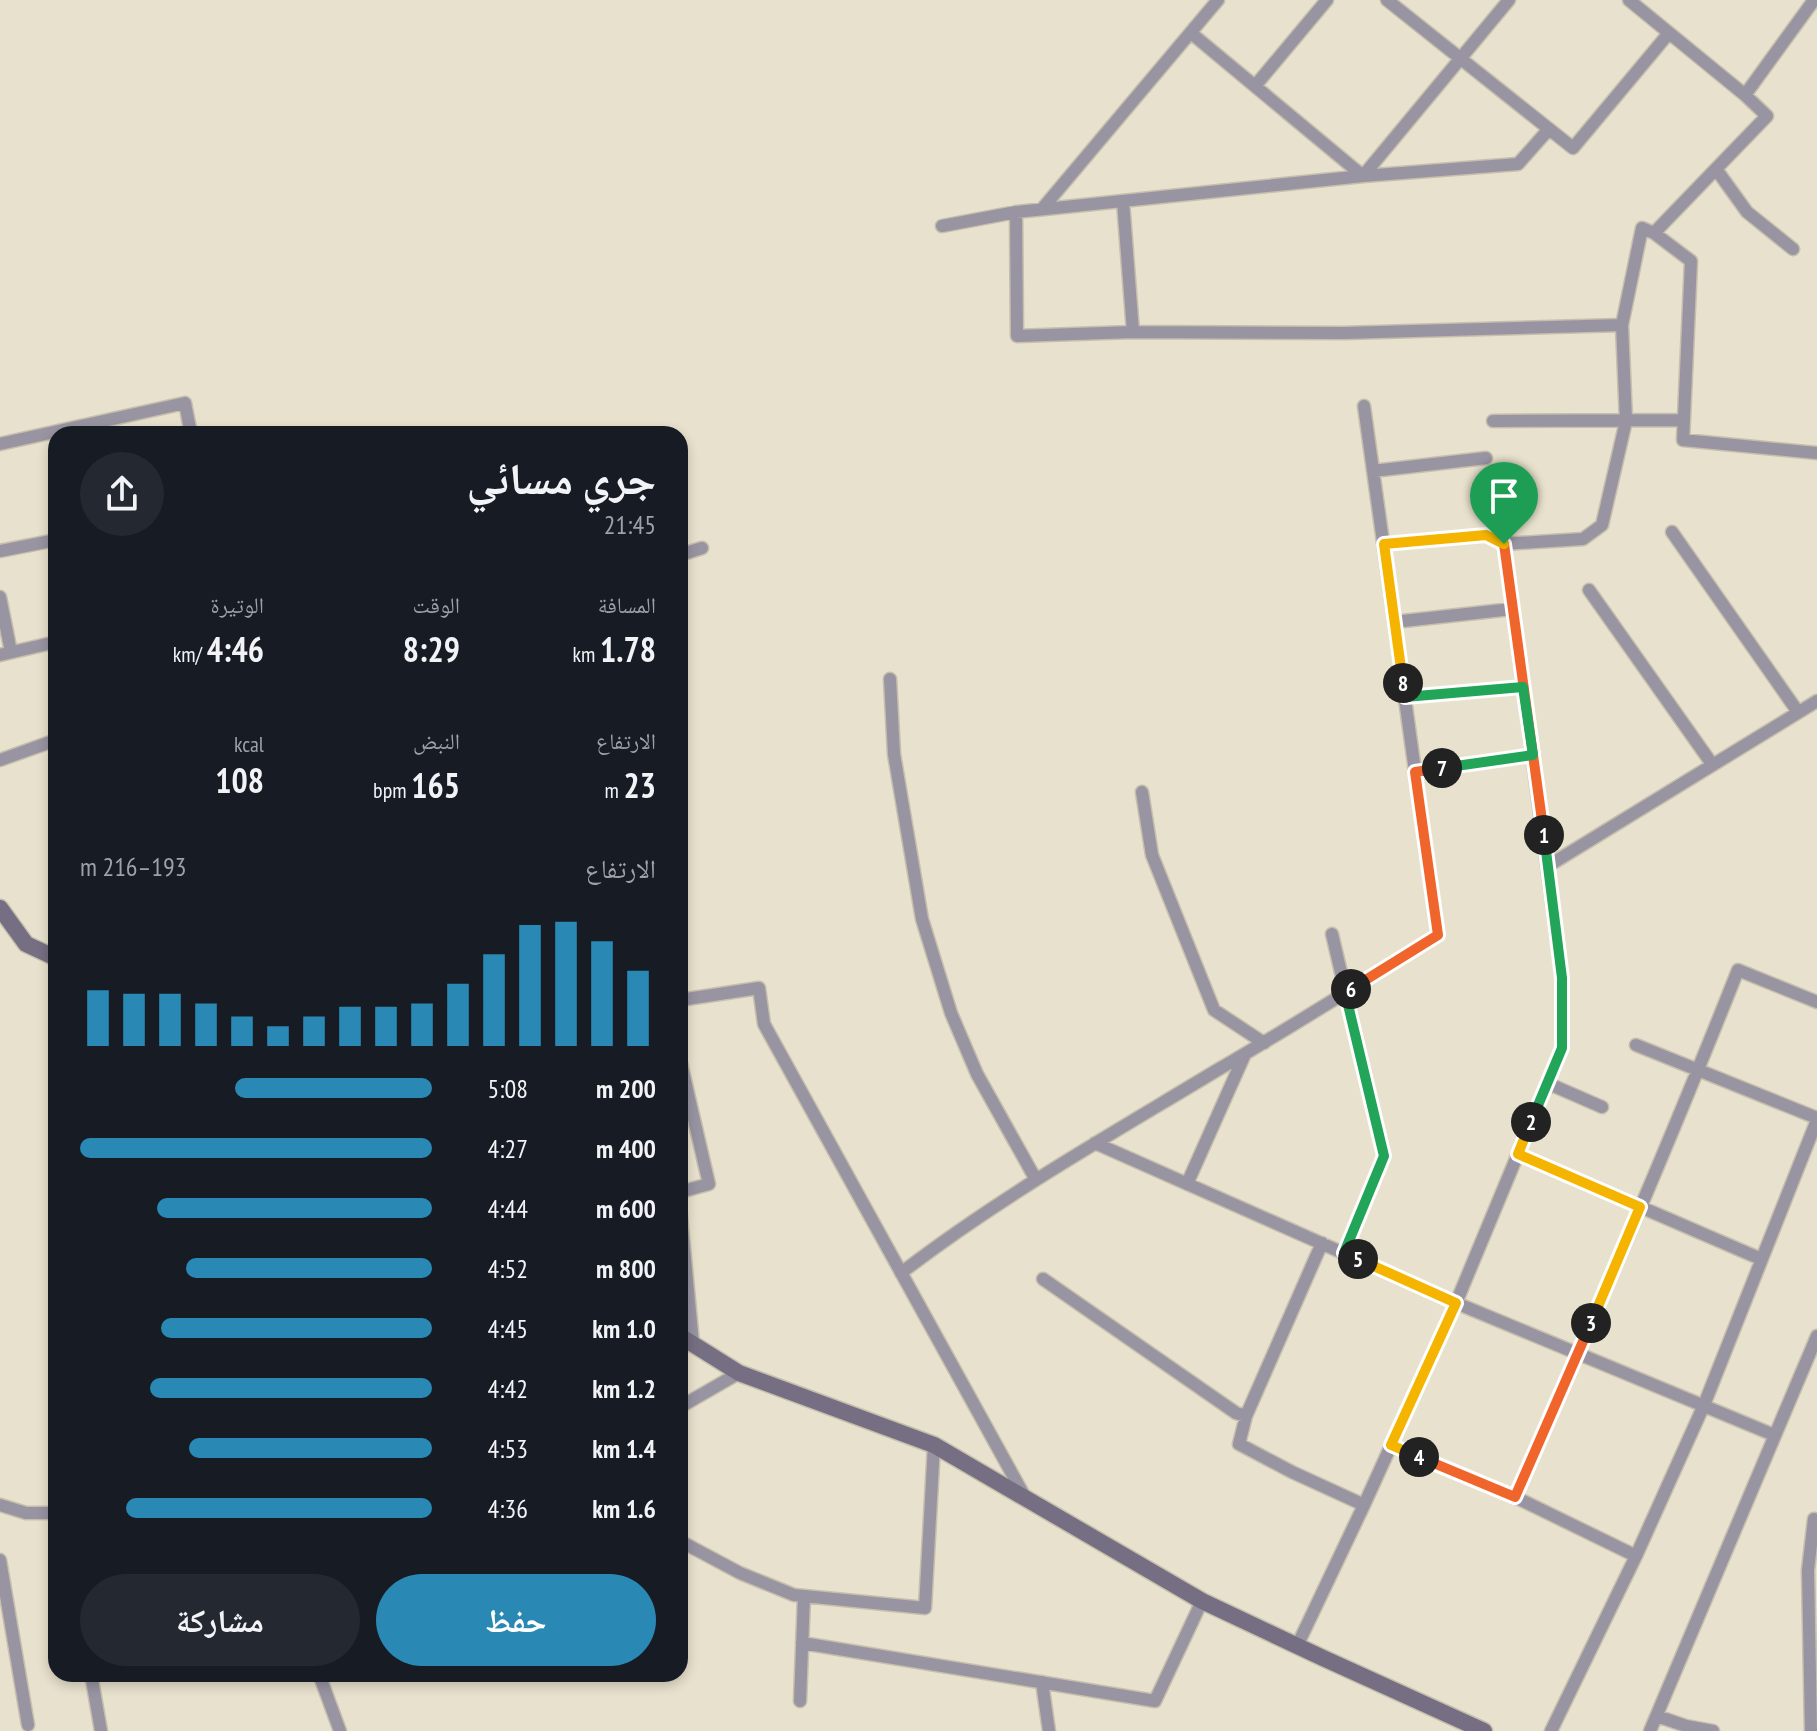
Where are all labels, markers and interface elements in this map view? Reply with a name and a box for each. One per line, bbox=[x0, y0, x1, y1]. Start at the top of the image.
text: جري مسائي bbox=[466, 449, 656, 506]
button: share bbox=[80, 452, 164, 536]
pin bbox=[1470, 462, 1538, 544]
icon: arrive bbox=[1482, 474, 1526, 518]
text: 21:45 bbox=[604, 508, 656, 541]
text: الوتيرة bbox=[210, 591, 264, 619]
text: الوقت bbox=[413, 591, 460, 619]
text: المسافة bbox=[598, 591, 656, 619]
text: 4:46 bbox=[207, 627, 264, 671]
text: 8:29 bbox=[403, 627, 460, 671]
text: 1.78 bbox=[600, 627, 656, 671]
text: /km bbox=[173, 640, 207, 668]
text: km bbox=[573, 640, 600, 668]
pin: 8 bbox=[1383, 663, 1423, 703]
text: 8 bbox=[1398, 669, 1408, 697]
text: النبض bbox=[413, 727, 460, 755]
text: الارتفاع bbox=[596, 727, 656, 755]
text: kcal bbox=[234, 730, 264, 758]
pin: 7 bbox=[1422, 748, 1462, 788]
text: 7 bbox=[1437, 754, 1447, 782]
text: 108 bbox=[215, 758, 264, 802]
text: 165 bbox=[411, 763, 460, 807]
text: 23 bbox=[623, 763, 656, 807]
text: bpm bbox=[373, 776, 411, 804]
text: m bbox=[604, 776, 623, 804]
pin: 1 bbox=[1524, 815, 1564, 855]
text: 1 bbox=[1539, 821, 1549, 849]
text: 193–216 m bbox=[80, 850, 186, 883]
text: الارتفاع bbox=[585, 852, 656, 885]
pin: 6 bbox=[1331, 969, 1371, 1009]
text: 6 bbox=[1346, 975, 1356, 1003]
text: 5:08 bbox=[488, 1072, 528, 1105]
text: 200 m bbox=[596, 1072, 656, 1105]
pin: 2 bbox=[1511, 1102, 1551, 1142]
text: 2 bbox=[1526, 1108, 1536, 1136]
text: 4:27 bbox=[488, 1132, 528, 1165]
text: 400 m bbox=[596, 1132, 656, 1165]
text: 4:44 bbox=[488, 1192, 528, 1225]
text: 600 m bbox=[596, 1192, 656, 1225]
pin: 5 bbox=[1338, 1239, 1378, 1279]
text: 5 bbox=[1353, 1245, 1363, 1273]
text: 4:52 bbox=[488, 1252, 528, 1285]
text: 800 m bbox=[596, 1252, 656, 1285]
pin: 3 bbox=[1571, 1303, 1611, 1343]
text: 3 bbox=[1586, 1309, 1596, 1337]
text: 4:45 bbox=[488, 1312, 528, 1345]
text: 1.0 km bbox=[592, 1312, 656, 1345]
text: 4:42 bbox=[488, 1372, 528, 1405]
text: 1.2 km bbox=[592, 1372, 656, 1405]
text: 4:53 bbox=[488, 1432, 528, 1465]
text: 1.4 km bbox=[592, 1432, 656, 1465]
pin: 4 bbox=[1399, 1437, 1439, 1477]
text: 4 bbox=[1414, 1443, 1424, 1471]
text: 4:36 bbox=[488, 1492, 528, 1525]
text: 1.6 km bbox=[592, 1492, 656, 1525]
button: مشاركة bbox=[80, 1574, 360, 1666]
button: حفظ bbox=[376, 1574, 656, 1666]

